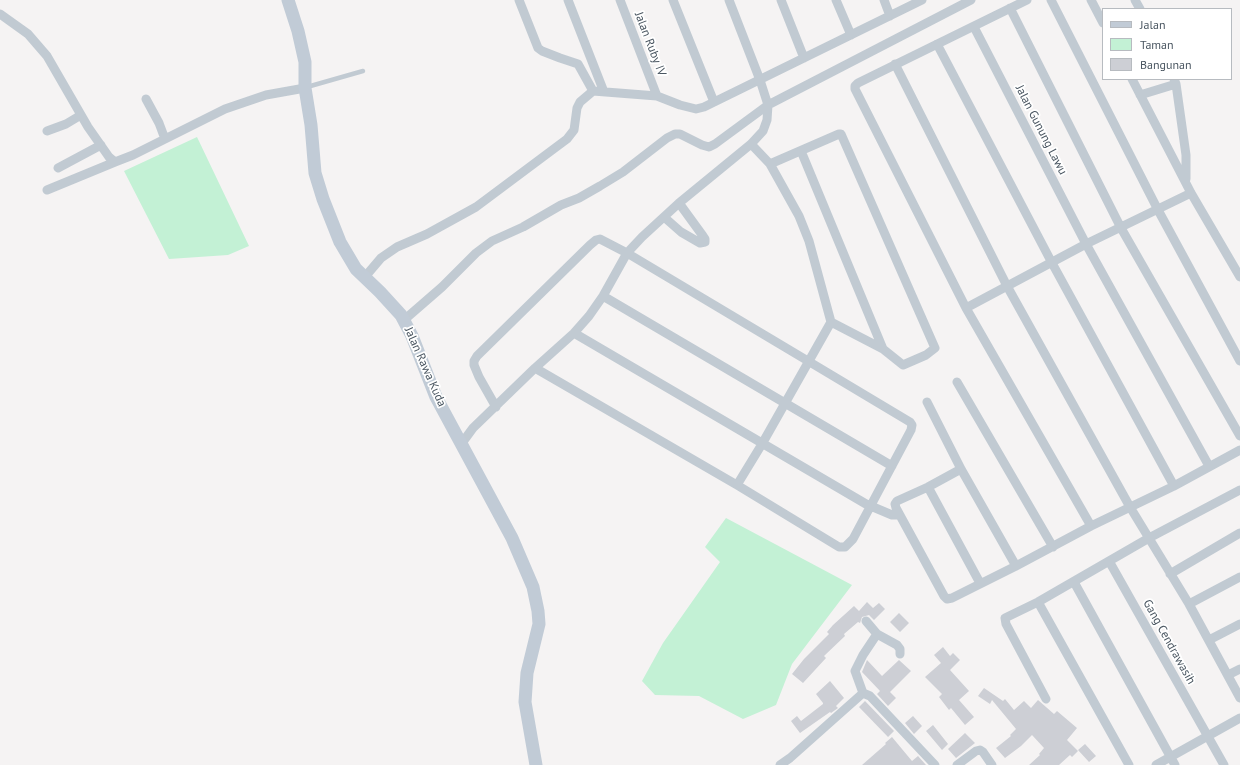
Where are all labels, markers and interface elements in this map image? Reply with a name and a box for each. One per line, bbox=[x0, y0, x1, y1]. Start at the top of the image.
legend bbox=[1102, 8, 1232, 80]
street label: Jalan Ruby IV bbox=[631, 10, 669, 78]
text: Jalan bbox=[1140, 17, 1165, 32]
text: Taman bbox=[1140, 37, 1174, 52]
text: Bangunan bbox=[1140, 57, 1192, 72]
street label: Jalan Gunung Lawu bbox=[1012, 83, 1070, 177]
street label: Jalan Rawa Kuda bbox=[401, 325, 449, 409]
street label: Gang Cendrawasih bbox=[1140, 597, 1198, 687]

